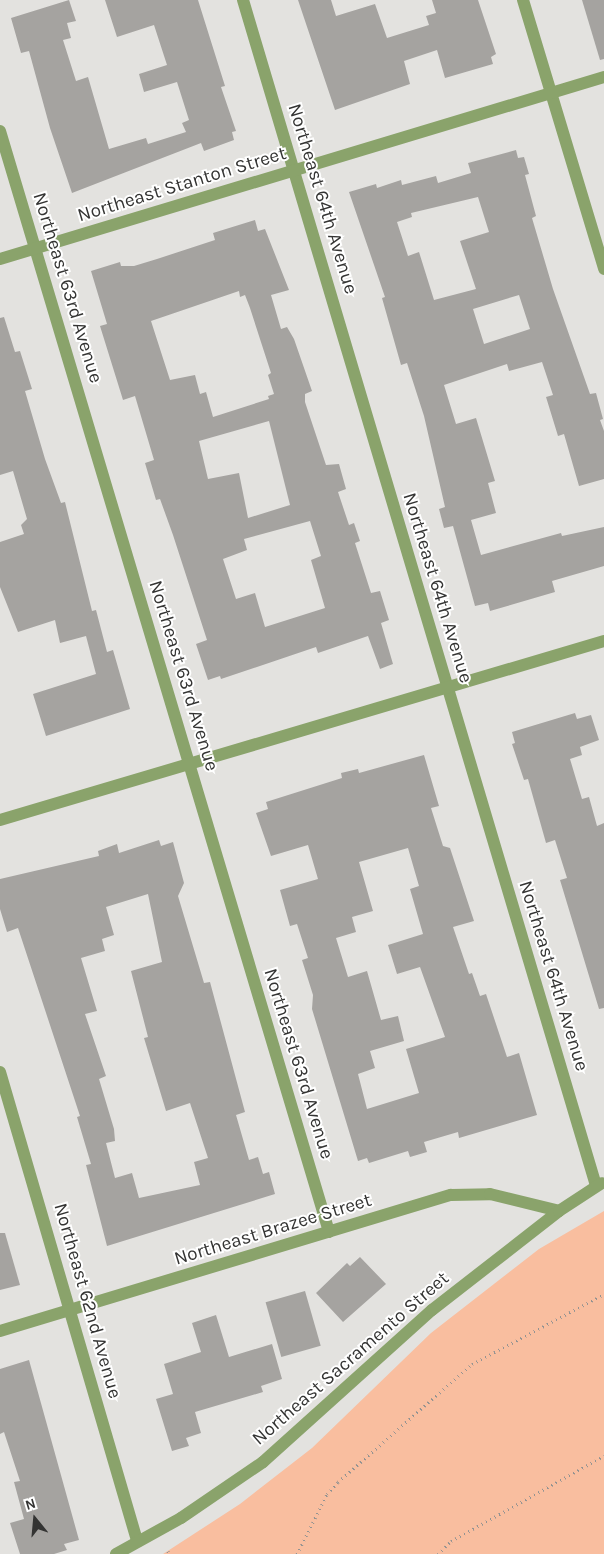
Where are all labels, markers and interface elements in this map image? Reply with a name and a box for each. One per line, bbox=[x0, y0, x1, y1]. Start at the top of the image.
street label: Northeast 64th Avenue bbox=[282, 101, 362, 297]
street label: Northeast Stanton Street bbox=[75, 142, 289, 228]
street label: Northeast 63rd Avenue bbox=[27, 190, 107, 386]
street label: Northeast 64th Avenue bbox=[397, 490, 477, 686]
street label: Northeast 63rd Avenue bbox=[143, 578, 223, 774]
street label: Northeast 64th Avenue bbox=[513, 878, 593, 1074]
street label: Northeast 63rd Avenue bbox=[258, 966, 338, 1162]
street label: Northeast Brazee Street bbox=[172, 1189, 374, 1271]
street label: Northeast 62nd Avenue bbox=[48, 1201, 126, 1401]
street label: Northeast Sacramento Street bbox=[248, 1267, 454, 1451]
north arrow bbox=[10, 1494, 60, 1544]
text: N bbox=[23, 1495, 38, 1514]

